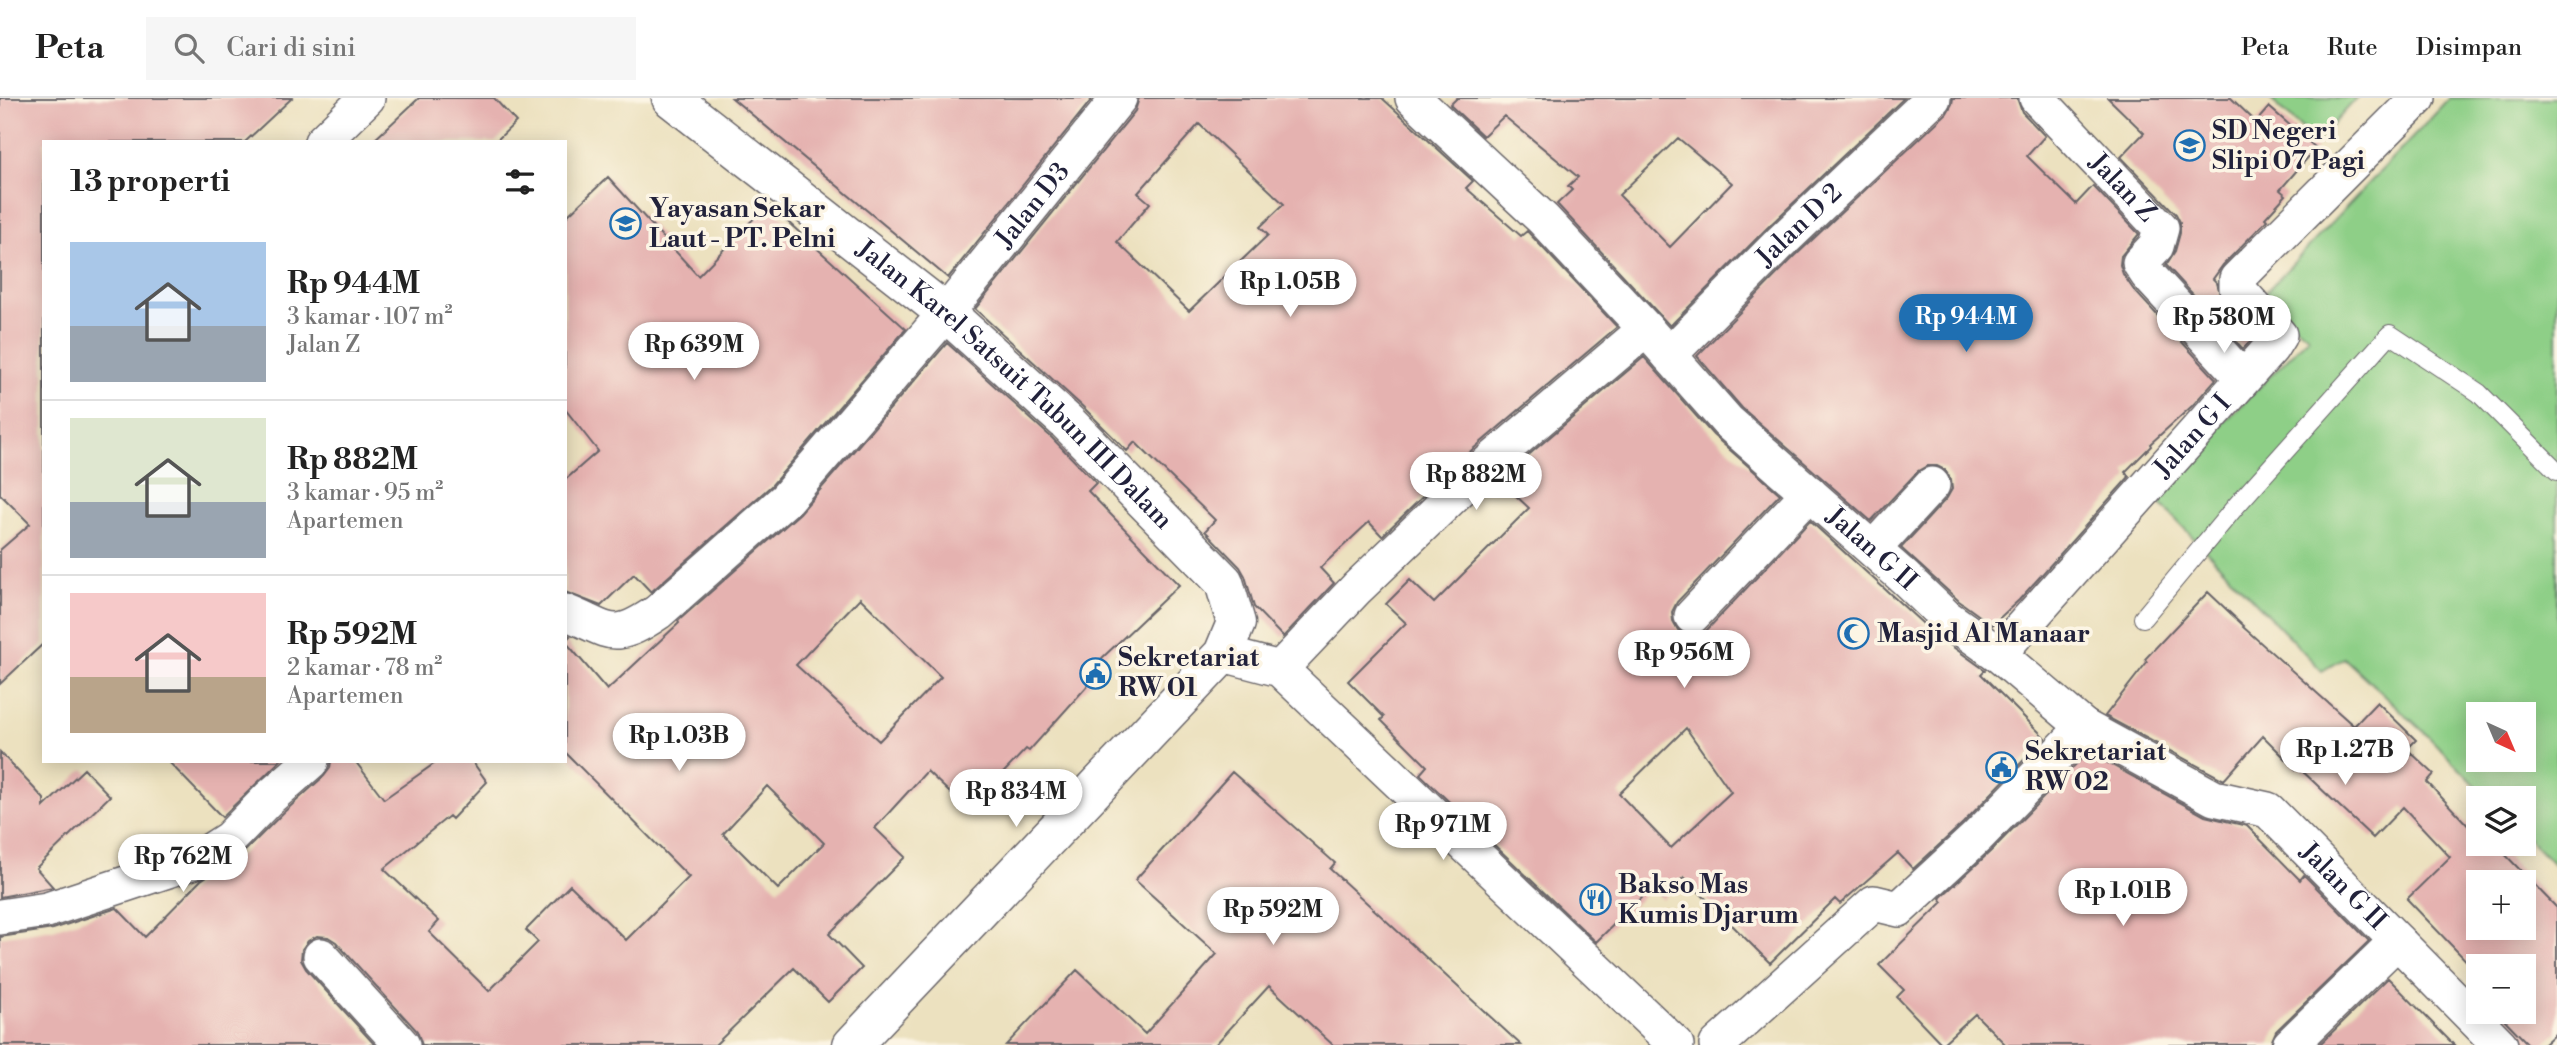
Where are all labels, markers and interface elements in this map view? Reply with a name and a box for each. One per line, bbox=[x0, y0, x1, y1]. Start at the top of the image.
search box bbox=[146, 17, 636, 80]
text: Peta bbox=[35, 28, 104, 69]
icon: search bbox=[170, 29, 208, 67]
text: Cari di sini bbox=[226, 32, 356, 64]
text: Peta bbox=[2241, 33, 2289, 63]
text: Rute bbox=[2327, 33, 2378, 63]
text: Disimpan bbox=[2416, 33, 2522, 63]
place label: SD Negeri Slipi 07 Pagi bbox=[2212, 115, 2365, 177]
school or university icon: SD Negeri Slipi 07 Pagi bbox=[2172, 129, 2206, 163]
street label: Jalan Z bbox=[2082, 146, 2163, 229]
street label: Jalan D3 bbox=[988, 156, 1077, 255]
text: 13 properti bbox=[70, 163, 230, 201]
icon: filters bbox=[501, 163, 539, 201]
street label: Jalan D 2 bbox=[1749, 177, 1849, 274]
place label: Yayasan Sekar Laut - PT. Pelni bbox=[649, 193, 835, 255]
school or university icon: Yayasan Sekar Laut - PT. Pelni bbox=[609, 207, 643, 241]
street label: Jalan Karel Satsuit Tubun III Dalam bbox=[849, 233, 1180, 536]
pin: Rp 1.05B bbox=[1218, 260, 1362, 319]
text: Rp 944M bbox=[287, 265, 420, 303]
text: Rp 1.05B bbox=[1239, 268, 1341, 296]
icon: home bbox=[126, 270, 210, 354]
pin: Rp 944M bbox=[1901, 294, 2031, 354]
pin: Rp 580M bbox=[2159, 296, 2289, 355]
text: 3 kamar · 107 m² bbox=[287, 303, 453, 331]
text: Rp 944M bbox=[1915, 303, 2017, 331]
text: Rp 580M bbox=[2173, 304, 2275, 332]
pin: Rp 639M bbox=[629, 322, 759, 382]
text: Jalan Z bbox=[287, 331, 360, 359]
text: Rp 639M bbox=[644, 331, 744, 359]
street label: Jalan G I bbox=[2146, 388, 2238, 485]
text: Rp 882M bbox=[287, 441, 418, 479]
icon: home bbox=[126, 446, 210, 530]
pin: Rp 882M bbox=[1411, 452, 1541, 512]
text: Rp 882M bbox=[1426, 461, 1526, 489]
text: 3 kamar · 95 m² bbox=[287, 479, 443, 507]
street label: Jalan G II bbox=[1819, 500, 1924, 597]
text: Apartemen bbox=[287, 507, 403, 535]
text: Rp 592M bbox=[287, 616, 417, 654]
mosque icon: Masjid Al Manaar bbox=[1837, 617, 1871, 651]
place label: Masjid Al Manaar bbox=[1877, 618, 2090, 650]
icon: home bbox=[126, 621, 210, 705]
pin: Rp 956M bbox=[1619, 630, 1749, 690]
text: Rp 956M bbox=[1634, 639, 1734, 667]
place label: Sekretariat RW 01 bbox=[1118, 642, 1260, 704]
text: 2 kamar · 78 m² bbox=[287, 654, 442, 682]
public building icon: Sekretariat RW 01 bbox=[1078, 656, 1112, 690]
text: Apartemen bbox=[287, 682, 403, 710]
north arrow bbox=[2466, 702, 2536, 772]
map controls bbox=[2466, 702, 2536, 1024]
pin: Rp 1.03B bbox=[607, 714, 751, 773]
text: Rp 1.03B bbox=[629, 722, 729, 750]
pin: Rp 1.27B bbox=[2273, 728, 2417, 787]
place label: Sekretariat RW 02 bbox=[2025, 736, 2167, 798]
text: Rp 1.27B bbox=[2296, 736, 2394, 764]
public building icon: Sekretariat RW 02 bbox=[1985, 750, 2019, 784]
pin: Rp 834M bbox=[951, 770, 1081, 829]
text: Rp 834M bbox=[966, 778, 1066, 806]
button: layers bbox=[2466, 786, 2536, 856]
pin: Rp 971M bbox=[1378, 802, 1508, 862]
text: Rp 971M bbox=[1395, 811, 1491, 839]
pin: Rp 762M bbox=[118, 834, 248, 894]
street label: Jalan G II bbox=[2292, 835, 2393, 937]
text: Rp 762M bbox=[134, 843, 232, 871]
pin: Rp 1.01B bbox=[2051, 868, 2195, 928]
place label: Bakso Mas Kumis Djarum bbox=[1618, 869, 1799, 931]
button: + bbox=[2466, 870, 2536, 940]
text: Rp 1.01B bbox=[2074, 877, 2172, 905]
restaurant icon: Bakso Mas Kumis Djarum bbox=[1578, 883, 1612, 917]
pin: Rp 592M bbox=[1208, 888, 1338, 947]
text: Rp 592M bbox=[1223, 896, 1323, 924]
button: − bbox=[2466, 954, 2536, 1024]

